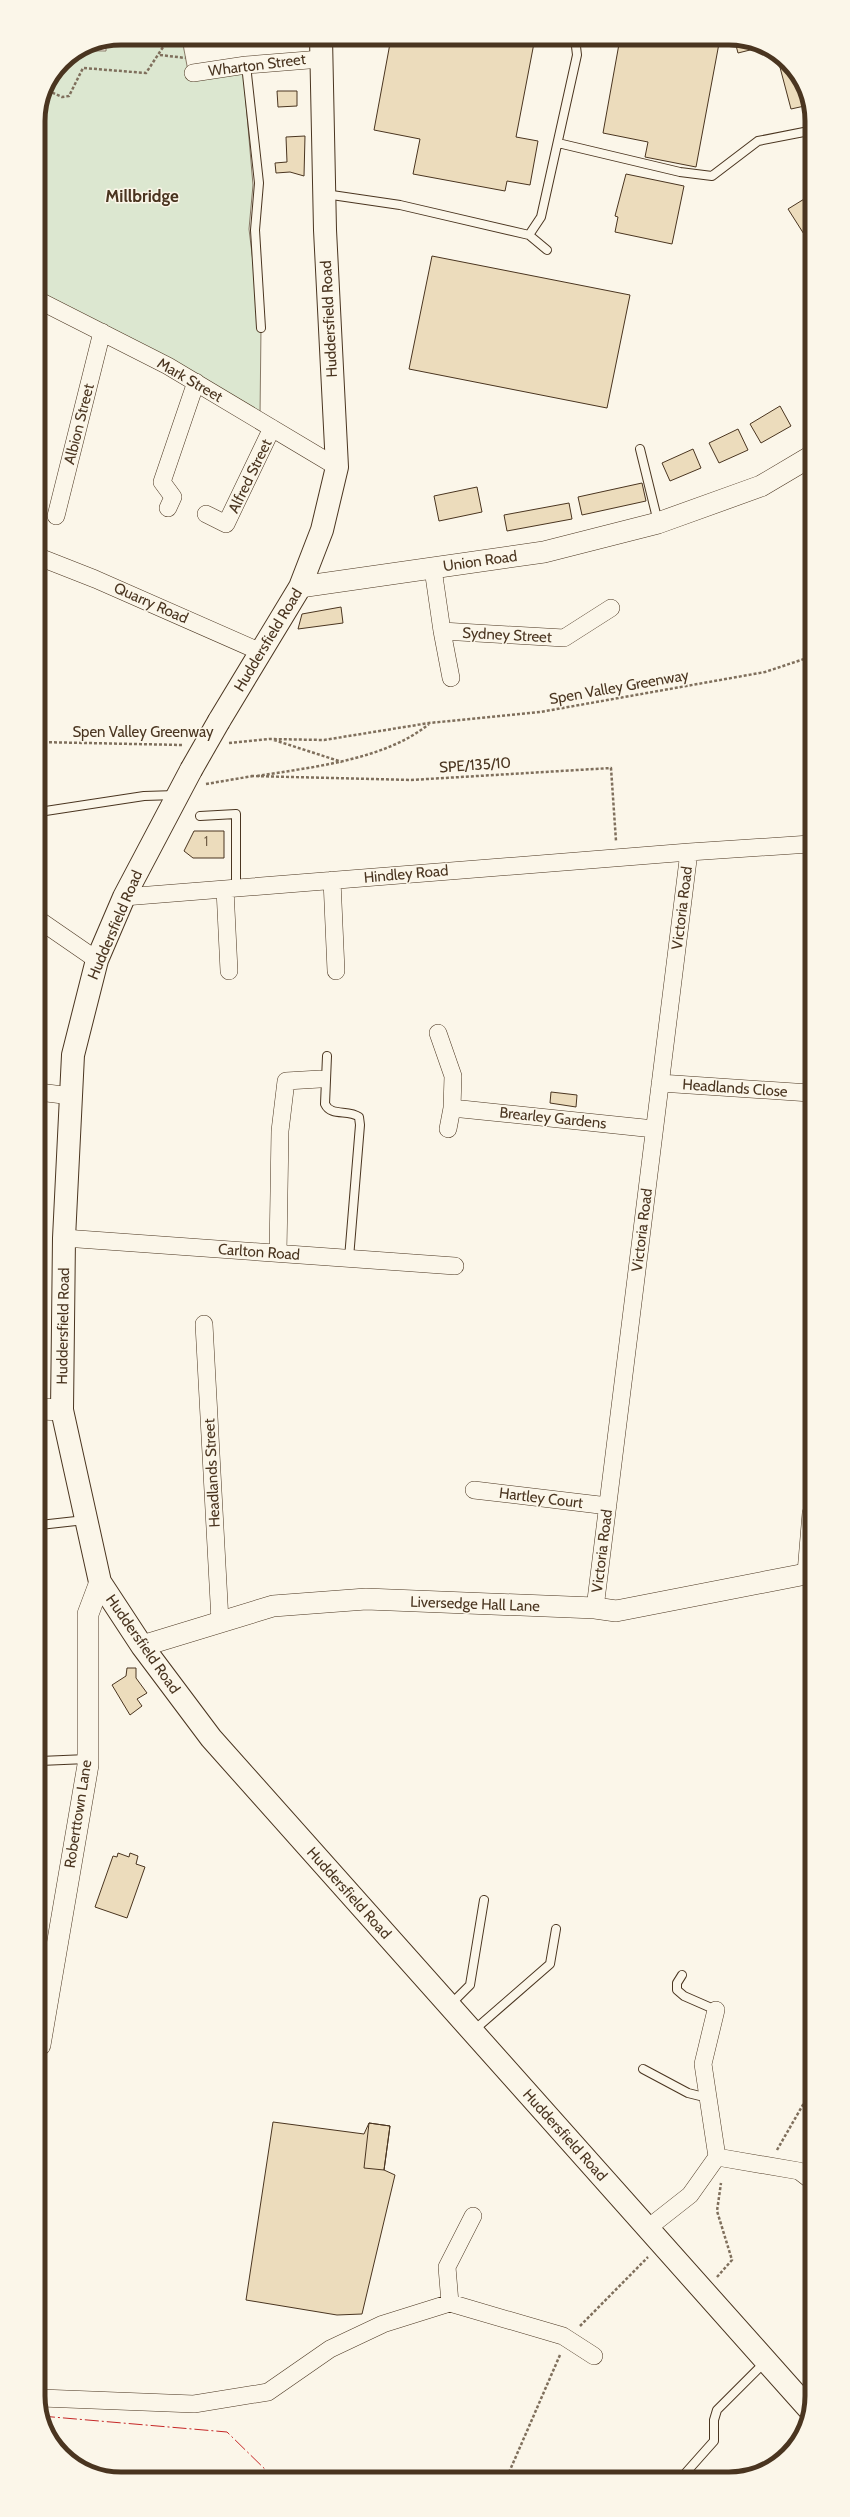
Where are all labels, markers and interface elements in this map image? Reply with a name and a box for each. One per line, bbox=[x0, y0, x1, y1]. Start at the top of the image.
street label: Wharton Street bbox=[207, 50, 307, 80]
district label: Millbridge bbox=[105, 186, 179, 206]
street label: Huddersfield Road bbox=[317, 260, 341, 378]
street label: Mark Street bbox=[154, 354, 226, 406]
street label: Albion Street bbox=[60, 382, 98, 466]
street label: Alfred Street bbox=[224, 436, 276, 516]
street label: Union Road bbox=[442, 547, 518, 575]
street label: Quarry Road bbox=[111, 579, 191, 627]
street label: Huddersfield Road bbox=[230, 585, 306, 695]
street label: Sydney Street bbox=[462, 624, 552, 646]
street label: Spen Valley Greenway bbox=[548, 666, 691, 708]
street label: Spen Valley Greenway bbox=[72, 723, 214, 741]
street label: SPE/135/10 bbox=[439, 754, 511, 776]
house number: 1 bbox=[204, 833, 208, 849]
street label: Hindley Road bbox=[363, 861, 449, 887]
street label: Victoria Road bbox=[668, 865, 696, 951]
street label: Huddersfield Road bbox=[84, 868, 146, 982]
street label: Headlands Close bbox=[682, 1075, 789, 1101]
street label: Brearley Gardens bbox=[499, 1103, 607, 1133]
street label: Victoria Road bbox=[628, 1187, 656, 1273]
street label: Carlton Road bbox=[217, 1240, 301, 1264]
street label: Huddersfield Road bbox=[53, 1267, 73, 1385]
street label: Headlands Street bbox=[200, 1418, 224, 1528]
street label: Hartley Court bbox=[498, 1484, 584, 1512]
street label: Victoria Road bbox=[588, 1508, 616, 1594]
street label: Huddersfield Road bbox=[102, 1591, 184, 1697]
street label: Liversedge Hall Lane bbox=[410, 1593, 541, 1615]
street label: Roberttown Lane bbox=[61, 1758, 95, 1869]
street label: Huddersfield Road bbox=[303, 1843, 395, 1943]
street label: Huddersfield Road bbox=[519, 2085, 611, 2185]

